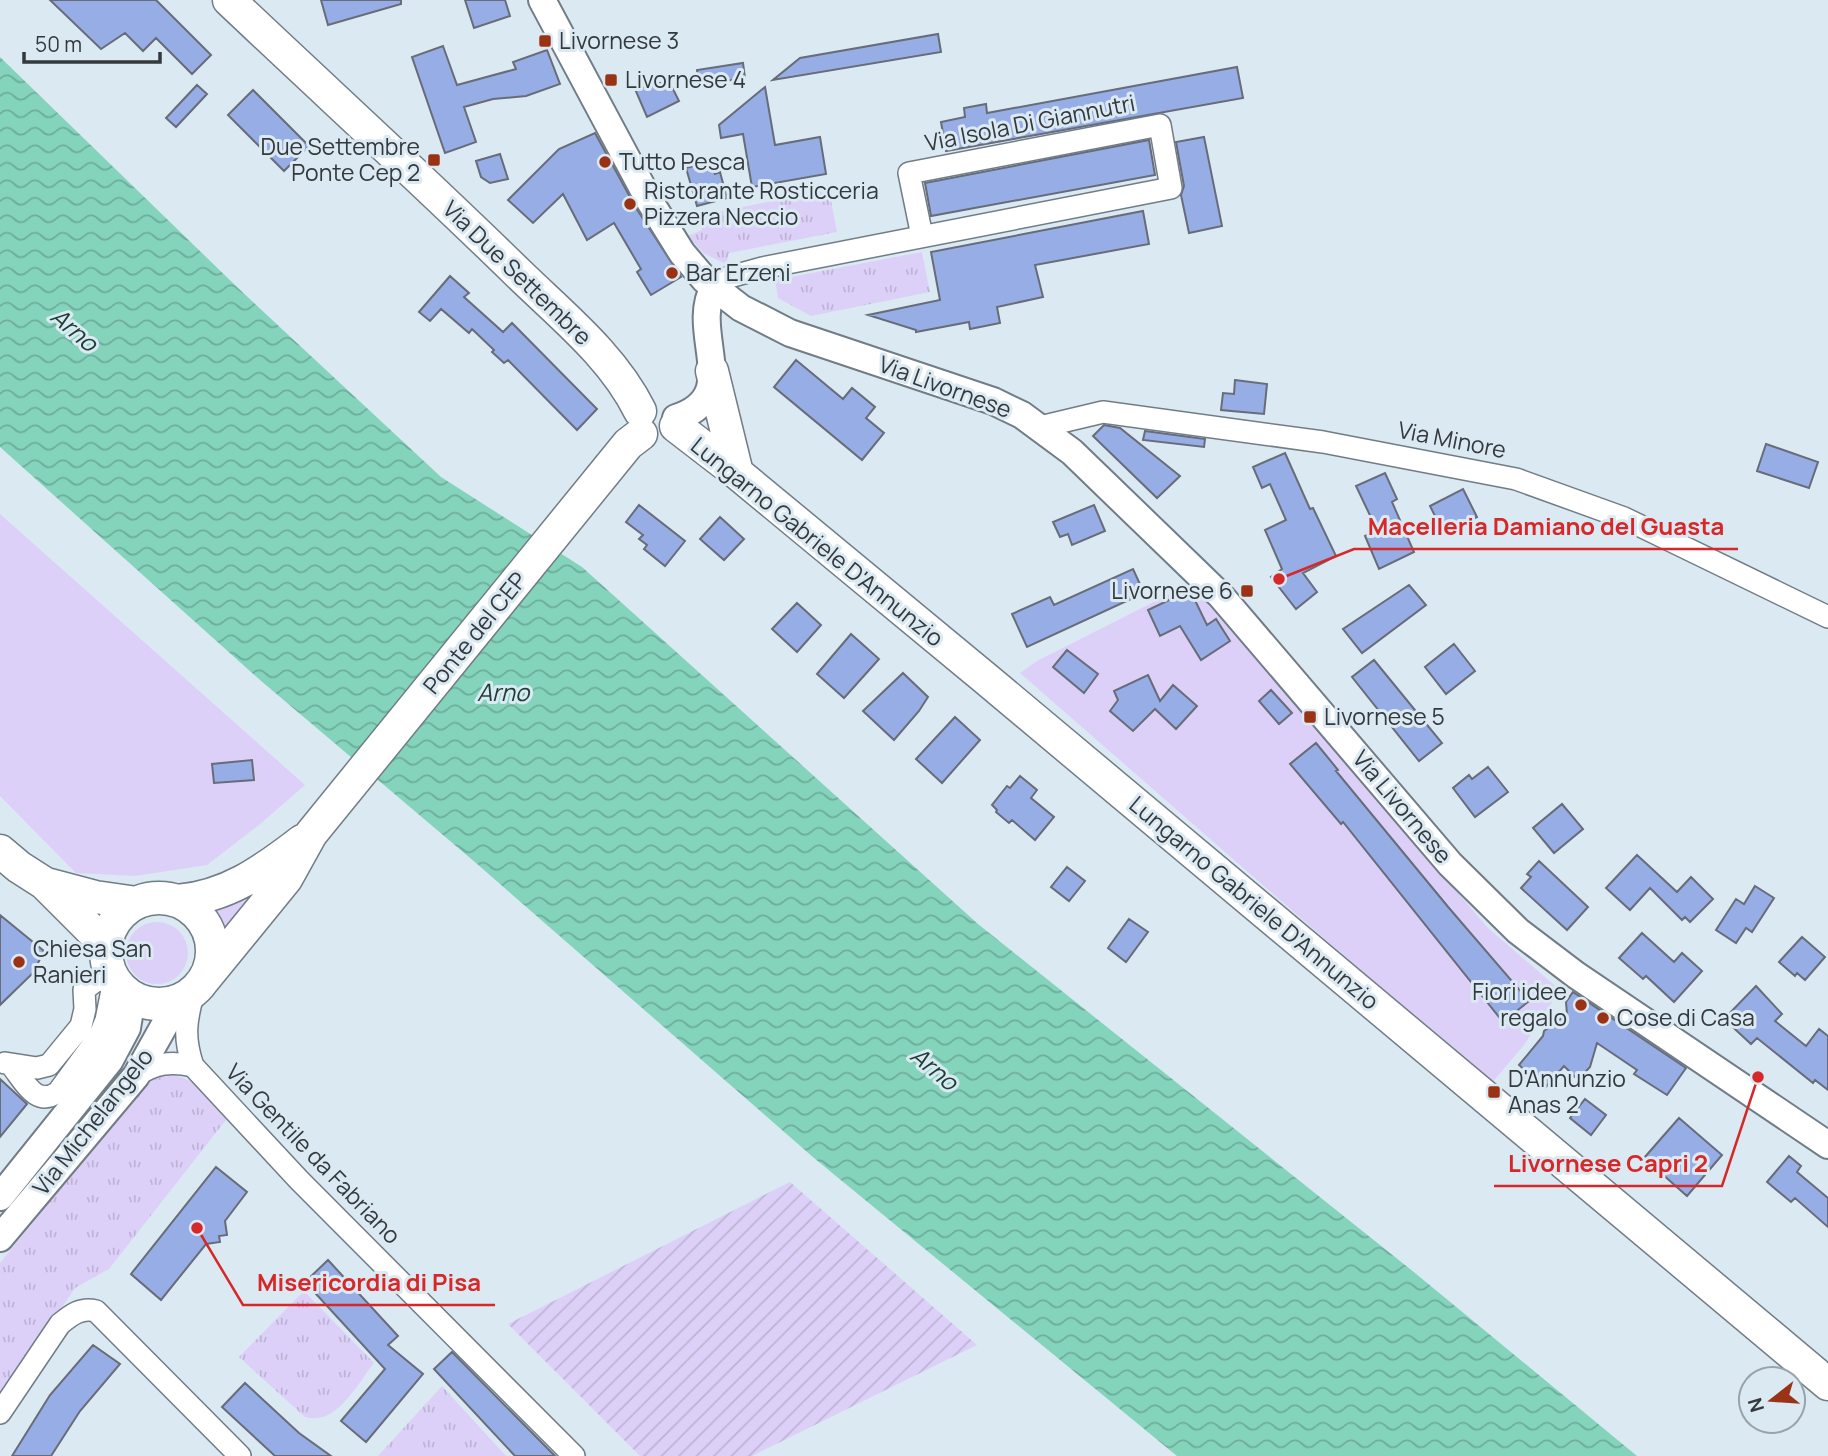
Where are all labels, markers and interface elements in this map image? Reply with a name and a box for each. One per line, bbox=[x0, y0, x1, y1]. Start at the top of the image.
scale bar bbox=[24, 21, 161, 65]
place label: Livornese 3 bbox=[559, 24, 679, 56]
text: 50 m bbox=[35, 30, 82, 58]
marker: Livornese 3 bbox=[537, 33, 553, 49]
place label: Livornese 4 bbox=[625, 63, 746, 95]
marker: Livornese 4 bbox=[603, 72, 619, 88]
street label: Via Isola Di Giannutri bbox=[922, 86, 1138, 158]
place label: Due Settembre Ponte Cep 2 bbox=[260, 130, 420, 188]
place label: Tutto Pesca bbox=[619, 145, 745, 177]
marker: Due Settembre Ponte Cep 2 bbox=[426, 152, 442, 168]
marker: Tutto Pesca bbox=[597, 154, 613, 170]
place label: Ristorante Rosticceria Pizzera Neccio bbox=[644, 174, 879, 232]
street label: Via Due Settembre bbox=[436, 193, 599, 352]
marker: Ristorante Rosticceria Pizzera Neccio bbox=[622, 196, 638, 212]
place label: Bar Erzeni bbox=[686, 256, 791, 288]
marker: Bar Erzeni bbox=[664, 265, 680, 281]
water label: Arno bbox=[44, 299, 107, 360]
street label: Via Livornese bbox=[875, 347, 1016, 425]
street label: Via Minore bbox=[1395, 413, 1509, 465]
street label: Lungarno Gabriele D'Annunzio bbox=[685, 429, 951, 653]
callout: Macelleria Damiano del Guasta bbox=[1354, 504, 1738, 549]
text: Macelleria Damiano del Guasta bbox=[1368, 509, 1724, 542]
street label: Ponte del CEP bbox=[415, 565, 533, 700]
place label: Livornese 6 bbox=[1111, 574, 1233, 606]
marker: Livornese 6 bbox=[1239, 583, 1255, 599]
water label: Arno bbox=[477, 675, 531, 708]
place label: Livornese 5 bbox=[1324, 700, 1445, 732]
marker: Livornese 5 bbox=[1302, 709, 1318, 725]
street label: Via Livornese bbox=[1346, 743, 1460, 870]
street label: Lungarno Gabriele D'Annunzio bbox=[1123, 788, 1386, 1016]
place label: Chiesa San Ranieri bbox=[33, 932, 152, 990]
marker: Chiesa San Ranieri bbox=[11, 954, 27, 970]
place label: Fiori idee regalo bbox=[1472, 975, 1567, 1033]
marker: Fiori idee regalo bbox=[1573, 997, 1589, 1013]
place label: Cose di Casa bbox=[1617, 1001, 1755, 1033]
marker: Cose di Casa bbox=[1595, 1010, 1611, 1026]
water label: Arno bbox=[904, 1038, 967, 1098]
street label: Via Michelangelo bbox=[25, 1041, 160, 1202]
street label: Via Gentile da Fabriano bbox=[219, 1056, 408, 1250]
place label: D'Annunzio Anas 2 bbox=[1508, 1062, 1626, 1120]
marker: D'Annunzio Anas 2 bbox=[1486, 1084, 1502, 1100]
callout: Livornese Capri 2 bbox=[1494, 1141, 1722, 1186]
text: Livornese Capri 2 bbox=[1508, 1146, 1708, 1179]
callout: Misericordia di Pisa bbox=[243, 1260, 495, 1305]
text: Misericordia di Pisa bbox=[257, 1265, 481, 1298]
north arrow bbox=[1737, 1365, 1807, 1435]
text: N bbox=[1741, 1395, 1770, 1415]

